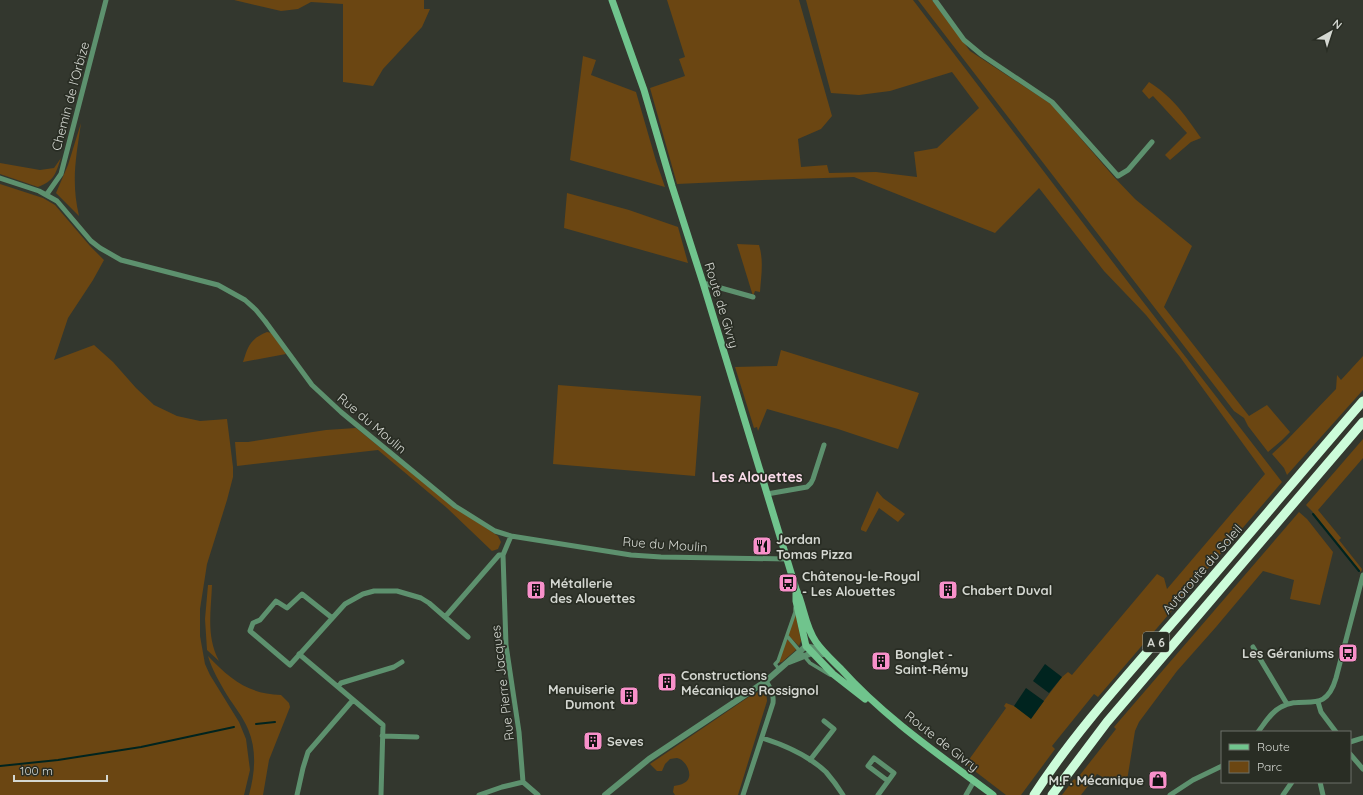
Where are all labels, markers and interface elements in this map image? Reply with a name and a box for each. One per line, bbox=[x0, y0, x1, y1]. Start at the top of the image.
north arrow bbox=[1311, 12, 1351, 52]
text: N bbox=[1330, 16, 1345, 32]
street label: Chemin de l'Orbize bbox=[48, 40, 92, 152]
street label: Route de Givry bbox=[701, 260, 743, 350]
street label: Rue du Moulin bbox=[334, 389, 410, 457]
district label: Les Alouettes bbox=[712, 468, 803, 486]
street label: Autoroute du Soleil bbox=[1159, 521, 1245, 617]
place label: Jordan Tomas Pizza bbox=[776, 531, 852, 562]
street label: Rue du Moulin bbox=[622, 533, 708, 555]
restaurant icon: Jordan Tomas Pizza bbox=[751, 535, 773, 557]
place label: Châtenoy-le-Royal - Les Alouettes bbox=[802, 568, 920, 599]
bus stop icon: Châtenoy-le-Royal - Les Alouettes bbox=[777, 572, 799, 594]
place label: Métallerie des Alouettes bbox=[550, 575, 635, 606]
building icon: Métallerie des Alouettes bbox=[525, 579, 547, 601]
building icon: Chabert Duval bbox=[937, 579, 959, 601]
place label: Chabert Duval bbox=[962, 582, 1052, 598]
street label: Rue Pierre Jacques bbox=[487, 624, 517, 742]
road number: A 6 bbox=[1143, 632, 1169, 652]
bus stop icon: Les Géraniums bbox=[1337, 642, 1359, 664]
place label: Les Géraniums bbox=[1242, 645, 1334, 661]
place label: Bonglet - Saint-Rémy bbox=[895, 646, 968, 677]
building icon: Bonglet - Saint-Rémy bbox=[870, 650, 892, 672]
place label: Constructions Mécaniques Rossignol bbox=[681, 667, 819, 698]
building icon: Constructions Mécaniques Rossignol bbox=[656, 671, 678, 693]
place label: Menuiserie Dumont bbox=[548, 681, 615, 712]
building icon: Menuiserie Dumont bbox=[618, 685, 640, 707]
street label: Route de Givry bbox=[902, 707, 982, 775]
building icon: Seves bbox=[582, 730, 604, 752]
legend bbox=[1221, 731, 1351, 783]
place label: Seves bbox=[607, 733, 644, 749]
text: Route bbox=[1257, 739, 1290, 754]
scale bar bbox=[14, 757, 107, 783]
text: Parc bbox=[1257, 759, 1282, 774]
text: 100 m bbox=[20, 763, 53, 778]
shop icon: M.F. Mécanique bbox=[1147, 769, 1169, 791]
place label: M.F. Mécanique bbox=[1048, 772, 1144, 788]

